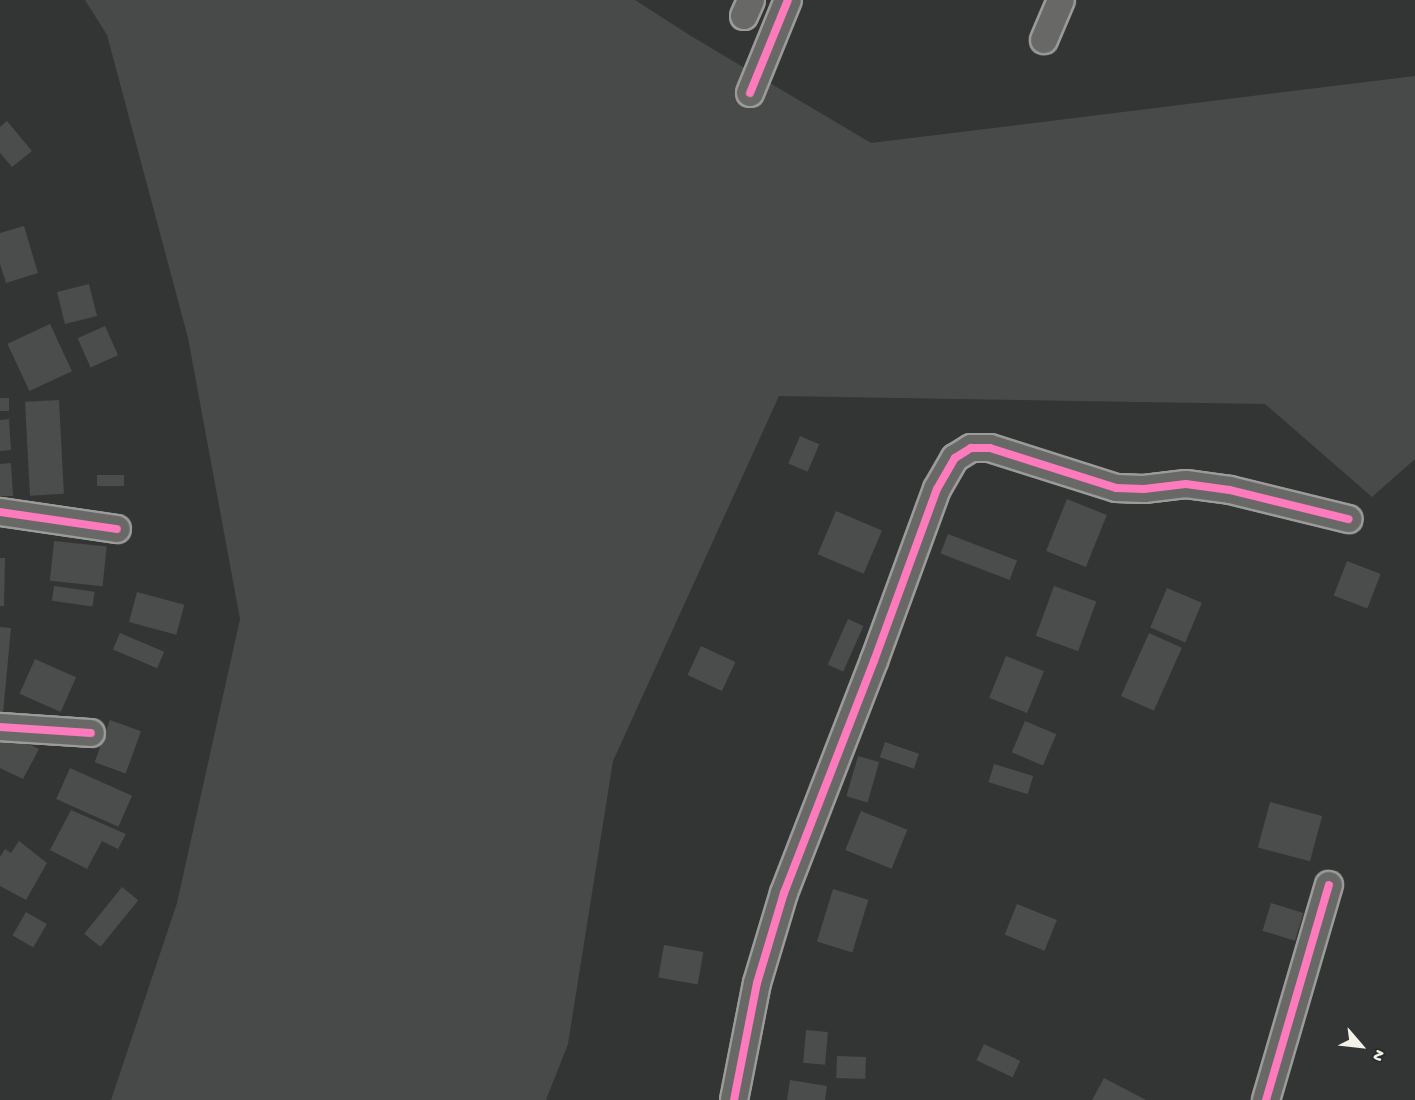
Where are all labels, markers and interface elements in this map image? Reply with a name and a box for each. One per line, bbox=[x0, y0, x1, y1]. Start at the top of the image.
north arrow bbox=[1331, 1016, 1391, 1076]
text: N bbox=[1366, 1046, 1388, 1064]

